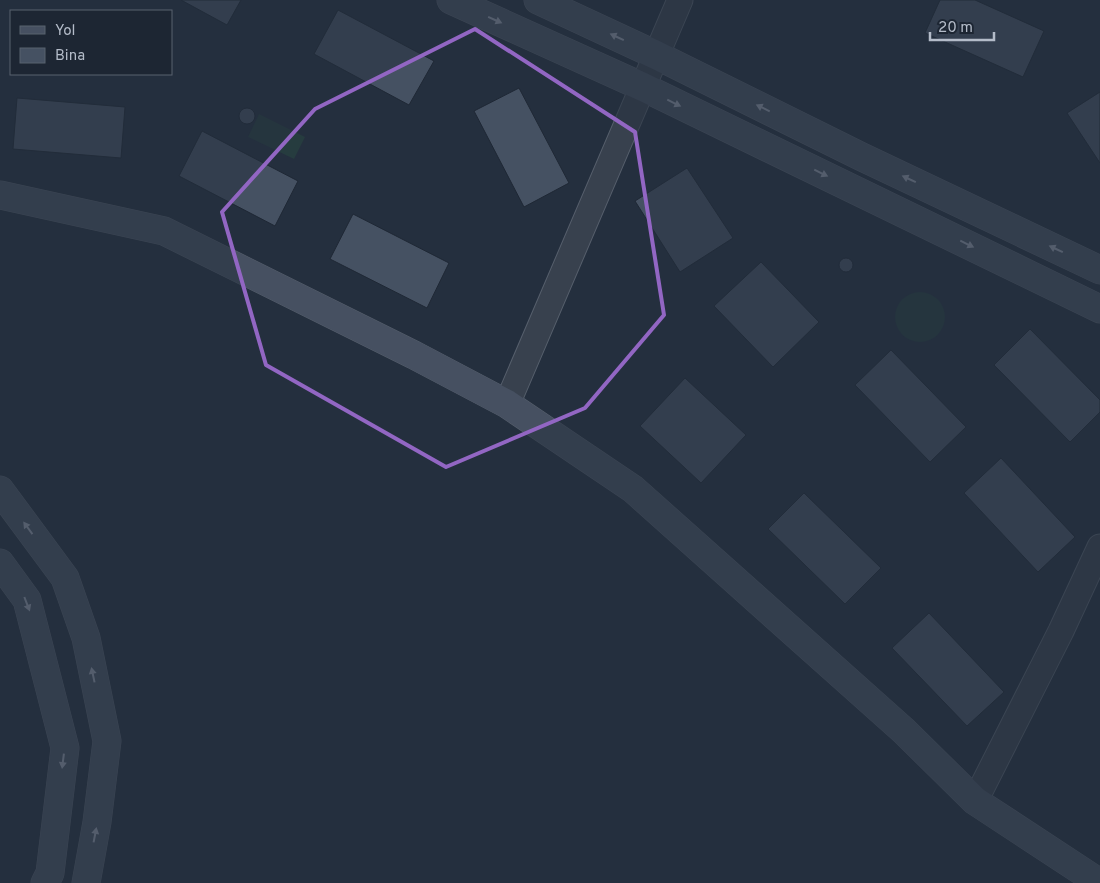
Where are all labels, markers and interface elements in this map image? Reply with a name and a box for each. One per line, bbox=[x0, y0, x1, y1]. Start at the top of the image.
legend bbox=[10, 10, 172, 75]
scale bar bbox=[930, 10, 994, 42]
one-way arrow bbox=[488, 17, 502, 25]
text: 20 m bbox=[938, 19, 973, 38]
text: Yol bbox=[55, 22, 76, 41]
one-way arrow bbox=[610, 33, 624, 41]
text: Bina bbox=[55, 47, 85, 66]
one-way arrow bbox=[667, 99, 682, 107]
one-way arrow bbox=[756, 104, 770, 112]
one-way arrow bbox=[814, 170, 828, 178]
one-way arrow bbox=[902, 175, 916, 183]
one-way arrow bbox=[960, 240, 974, 248]
one-way arrow bbox=[1049, 245, 1063, 253]
one-way arrow bbox=[24, 522, 34, 535]
one-way arrow bbox=[23, 597, 31, 612]
one-way arrow bbox=[89, 667, 97, 682]
one-way arrow bbox=[59, 753, 67, 769]
one-way arrow bbox=[91, 827, 99, 843]

